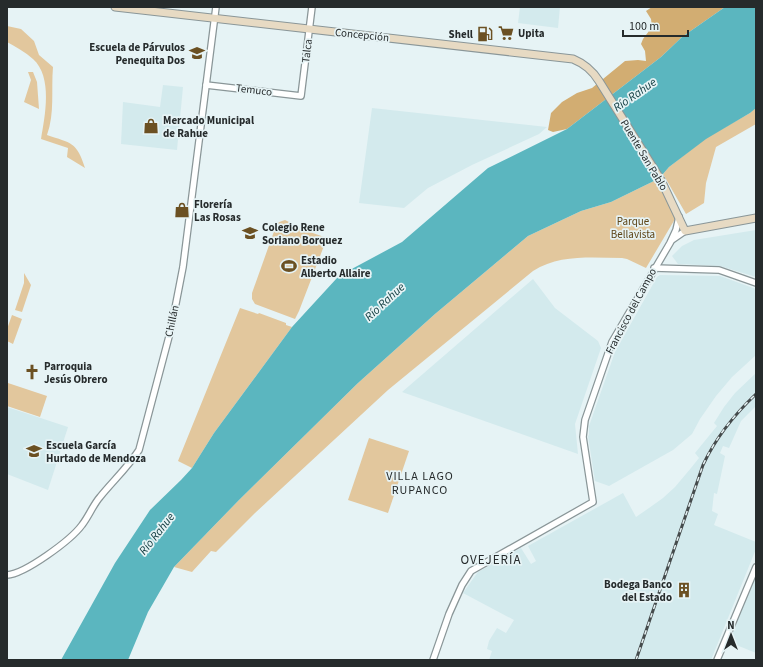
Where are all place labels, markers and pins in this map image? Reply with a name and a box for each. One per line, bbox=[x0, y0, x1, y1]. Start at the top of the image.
supermarket icon: Upita bbox=[497, 24, 515, 42]
fuel station icon: Shell bbox=[476, 25, 494, 43]
place label: Upita bbox=[518, 26, 545, 41]
place label: Shell bbox=[449, 27, 474, 42]
place label: Escuela de Párvulos Penequita Dos bbox=[89, 40, 185, 68]
school or university icon: Escuela de Párvulos Penequita Dos bbox=[188, 44, 206, 62]
place label: Mercado Municipal de Rahue bbox=[163, 113, 255, 141]
shop icon: Mercado Municipal de Rahue bbox=[142, 117, 160, 135]
place label: Florería Las Rosas bbox=[194, 197, 241, 225]
shop icon: Florería Las Rosas bbox=[173, 201, 191, 219]
place label: Colegio Rene Soriano Borquez bbox=[262, 220, 342, 248]
school or university icon: Colegio Rene Soriano Borquez bbox=[241, 224, 259, 242]
place label: Estadio Alberto Allaire bbox=[300, 253, 371, 281]
sports icon: Estadio Alberto Allaire bbox=[280, 257, 298, 275]
place label: Parroquia Jesús Obrero bbox=[44, 359, 108, 387]
church icon: Parroquia Jesús Obrero bbox=[23, 363, 41, 381]
place label: Escuela García Hurtado de Mendoza bbox=[46, 438, 146, 466]
school or university icon: Escuela García Hurtado de Mendoza bbox=[25, 442, 43, 460]
place label: Bodega Banco del Estado bbox=[604, 577, 672, 605]
building icon: Bodega Banco del Estado bbox=[675, 581, 693, 599]

